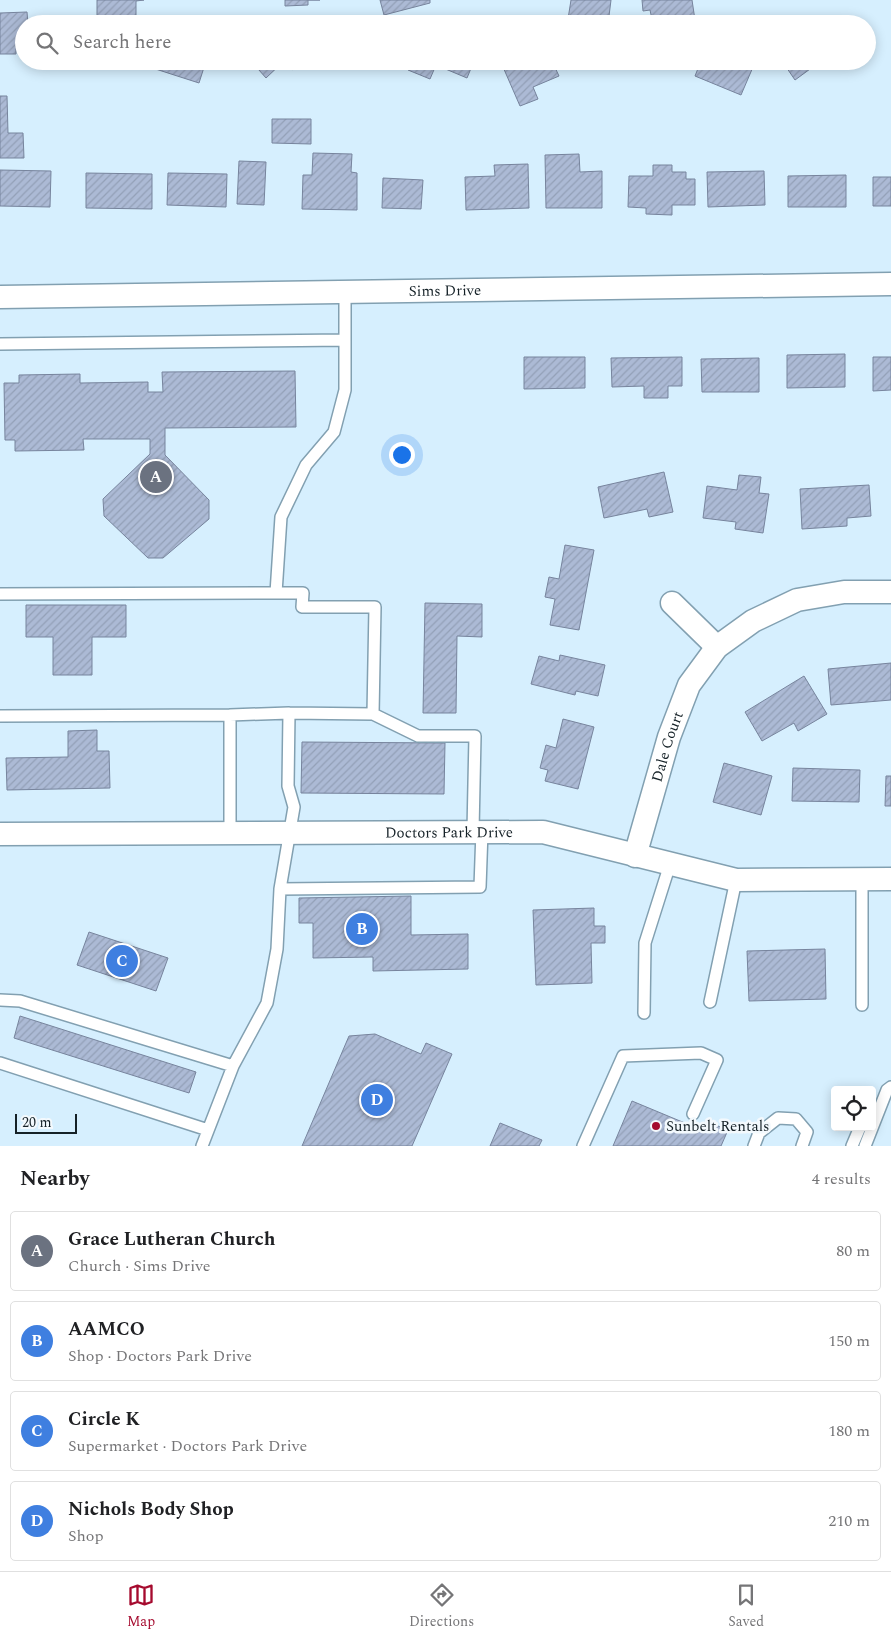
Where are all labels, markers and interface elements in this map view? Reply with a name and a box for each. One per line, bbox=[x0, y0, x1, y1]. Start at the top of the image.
search box bbox=[15, 15, 876, 70]
text: Search here bbox=[73, 28, 172, 57]
icon: search bbox=[33, 29, 61, 57]
street label: Sims Drive bbox=[408, 278, 481, 303]
your location bbox=[389, 442, 415, 468]
pin: A bbox=[140, 458, 172, 496]
street label: Dale Court bbox=[645, 708, 689, 785]
street label: Doctors Park Drive bbox=[385, 821, 513, 844]
pin: B bbox=[346, 910, 378, 948]
pin: C bbox=[106, 942, 138, 980]
pin: D bbox=[361, 1081, 393, 1119]
map controls bbox=[831, 1086, 876, 1131]
button: locate bbox=[831, 1086, 876, 1131]
scale bar bbox=[15, 1111, 78, 1134]
text: 20 m bbox=[22, 1112, 52, 1133]
place label: Sunbelt Rentals bbox=[666, 1115, 770, 1138]
marker: Sunbelt Rentals bbox=[650, 1120, 662, 1132]
text: Nearby bbox=[20, 1163, 90, 1195]
text: 4 results bbox=[812, 1167, 871, 1191]
text: Grace Lutheran Church bbox=[68, 1225, 275, 1254]
text: A bbox=[31, 1239, 43, 1263]
text: 80 m bbox=[836, 1239, 870, 1263]
text: Church · Sims Drive bbox=[68, 1254, 211, 1278]
text: AAMCO bbox=[68, 1315, 145, 1344]
text: B bbox=[31, 1329, 43, 1353]
text: 150 m bbox=[828, 1329, 870, 1353]
text: Shop · Doctors Park Drive bbox=[68, 1344, 252, 1368]
text: Circle K bbox=[68, 1405, 140, 1434]
text: C bbox=[31, 1419, 43, 1443]
text: 180 m bbox=[828, 1419, 870, 1443]
text: Supermarket · Doctors Park Drive bbox=[68, 1434, 307, 1458]
text: Nichols Body Shop bbox=[68, 1495, 234, 1524]
text: D bbox=[31, 1509, 43, 1533]
text: 210 m bbox=[828, 1509, 870, 1533]
text: Shop bbox=[68, 1524, 104, 1548]
tab: Map bbox=[127, 1581, 155, 1632]
tab: Directions bbox=[409, 1581, 474, 1632]
tab: Saved bbox=[728, 1581, 764, 1632]

